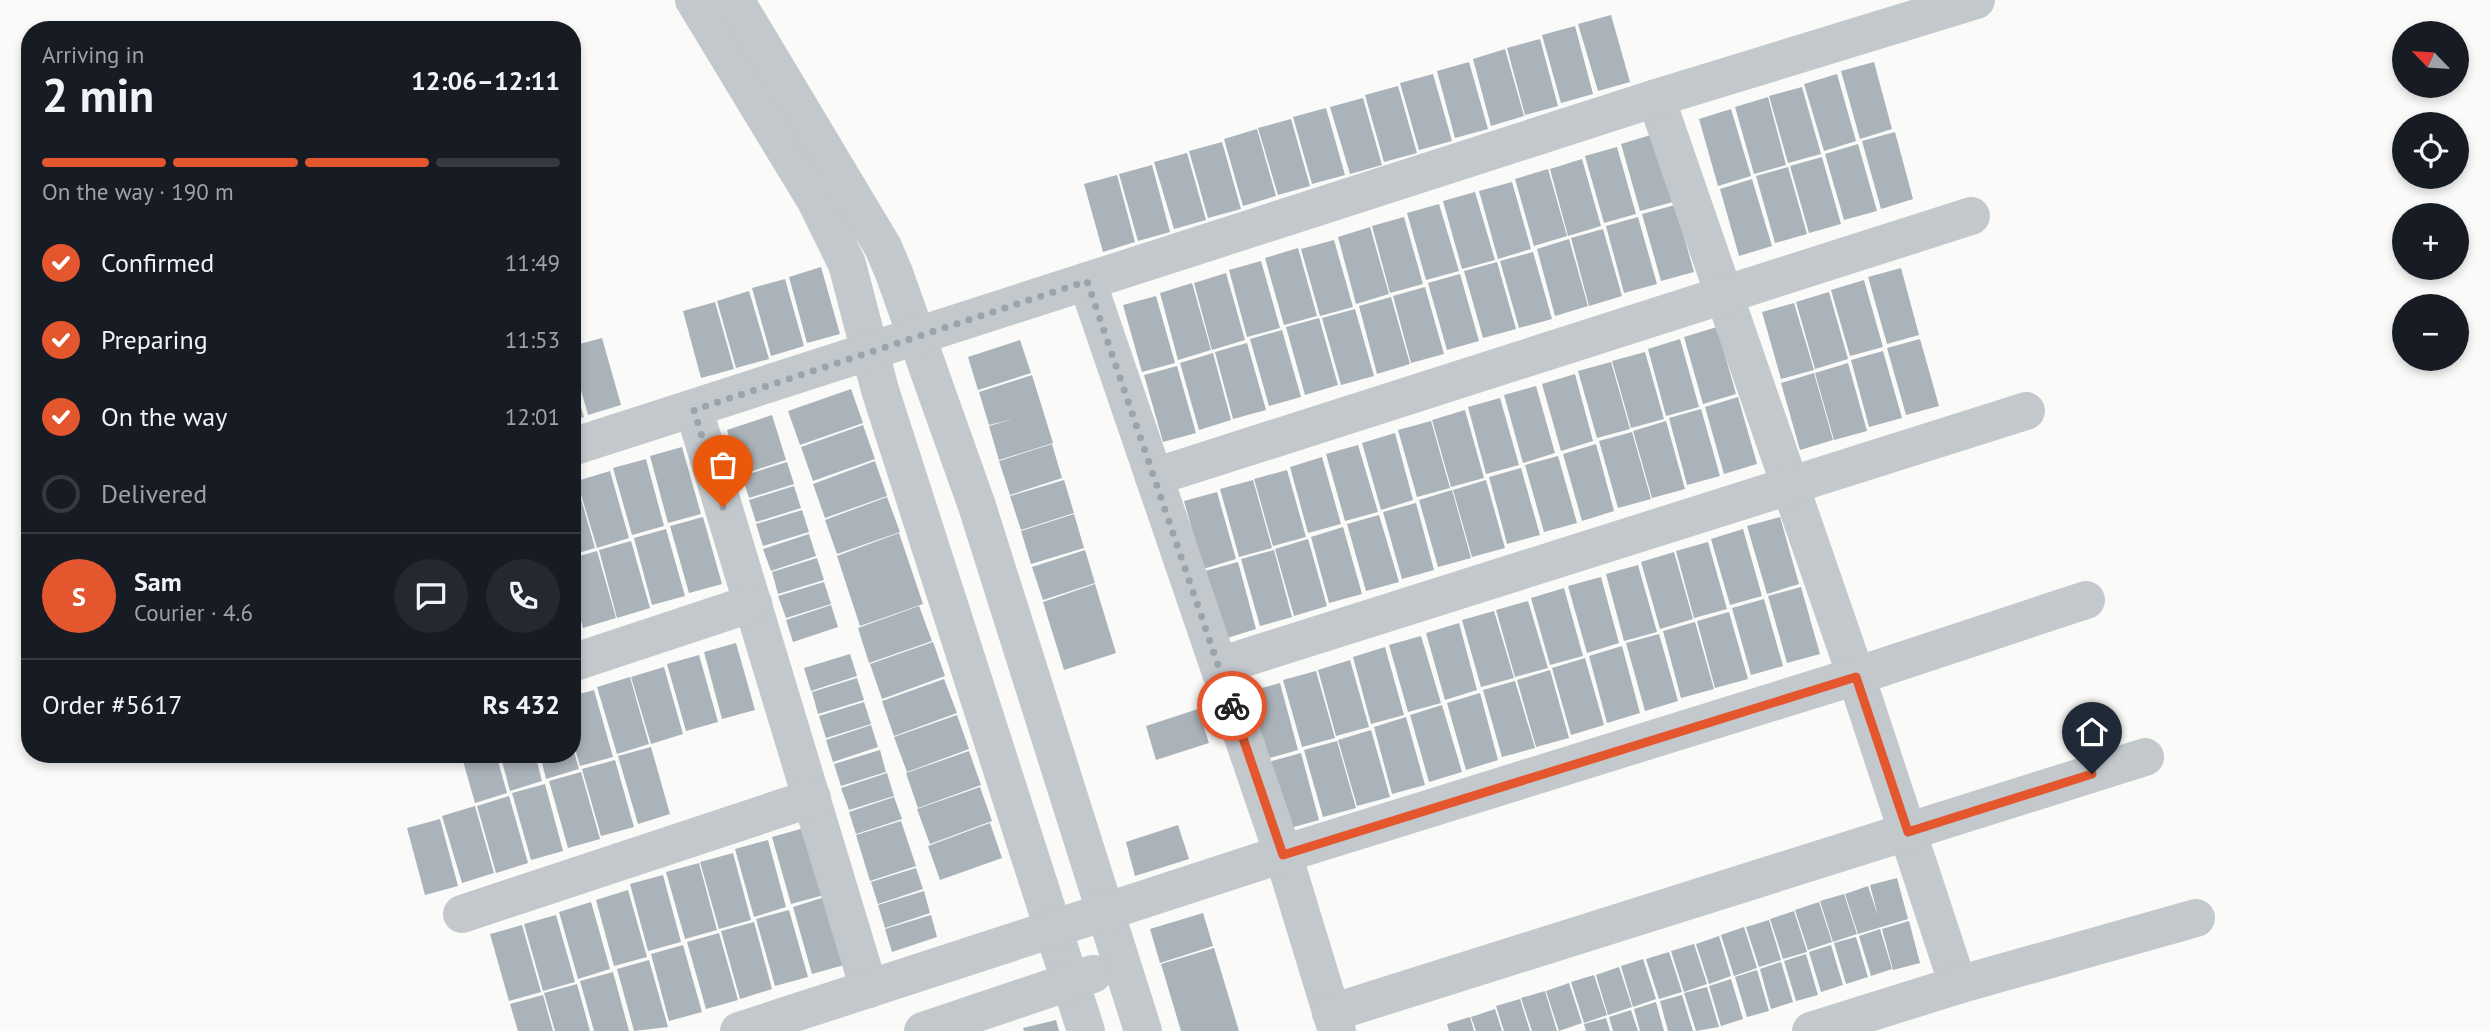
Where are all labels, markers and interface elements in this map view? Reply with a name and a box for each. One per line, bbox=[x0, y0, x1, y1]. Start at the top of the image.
north arrow bbox=[2392, 21, 2469, 98]
map controls bbox=[2392, 21, 2469, 371]
text: Arriving in bbox=[42, 40, 144, 69]
text: 12:06–12:11 bbox=[411, 64, 560, 97]
text: 2 min bbox=[42, 65, 154, 125]
button: locate bbox=[2392, 112, 2469, 189]
text: On the way · 190 m bbox=[42, 177, 234, 206]
button: + bbox=[2392, 203, 2469, 280]
icon: check bbox=[42, 244, 80, 282]
text: Confirmed bbox=[101, 246, 214, 279]
text: 11:49 bbox=[505, 248, 560, 277]
button: − bbox=[2392, 294, 2469, 371]
icon: check bbox=[42, 321, 80, 359]
text: Preparing bbox=[101, 323, 208, 356]
text: 11:53 bbox=[505, 325, 560, 354]
icon: check bbox=[42, 398, 80, 436]
text: On the way bbox=[101, 400, 227, 433]
text: 12:01 bbox=[505, 402, 560, 431]
pin bbox=[693, 435, 753, 507]
icon: bag bbox=[704, 446, 742, 484]
text: Delivered bbox=[101, 477, 207, 510]
button: chat bbox=[394, 559, 468, 633]
button: phone bbox=[486, 559, 560, 633]
text: Sam bbox=[134, 565, 182, 598]
text: S bbox=[72, 580, 86, 613]
text: Courier · 4.6 bbox=[134, 598, 253, 627]
courier bbox=[1197, 671, 1267, 741]
icon: bike bbox=[1213, 687, 1251, 725]
text: Order #5617 bbox=[42, 688, 182, 721]
text: Rs 432 bbox=[483, 688, 560, 721]
pin bbox=[2062, 702, 2122, 774]
icon: home bbox=[2073, 713, 2111, 751]

